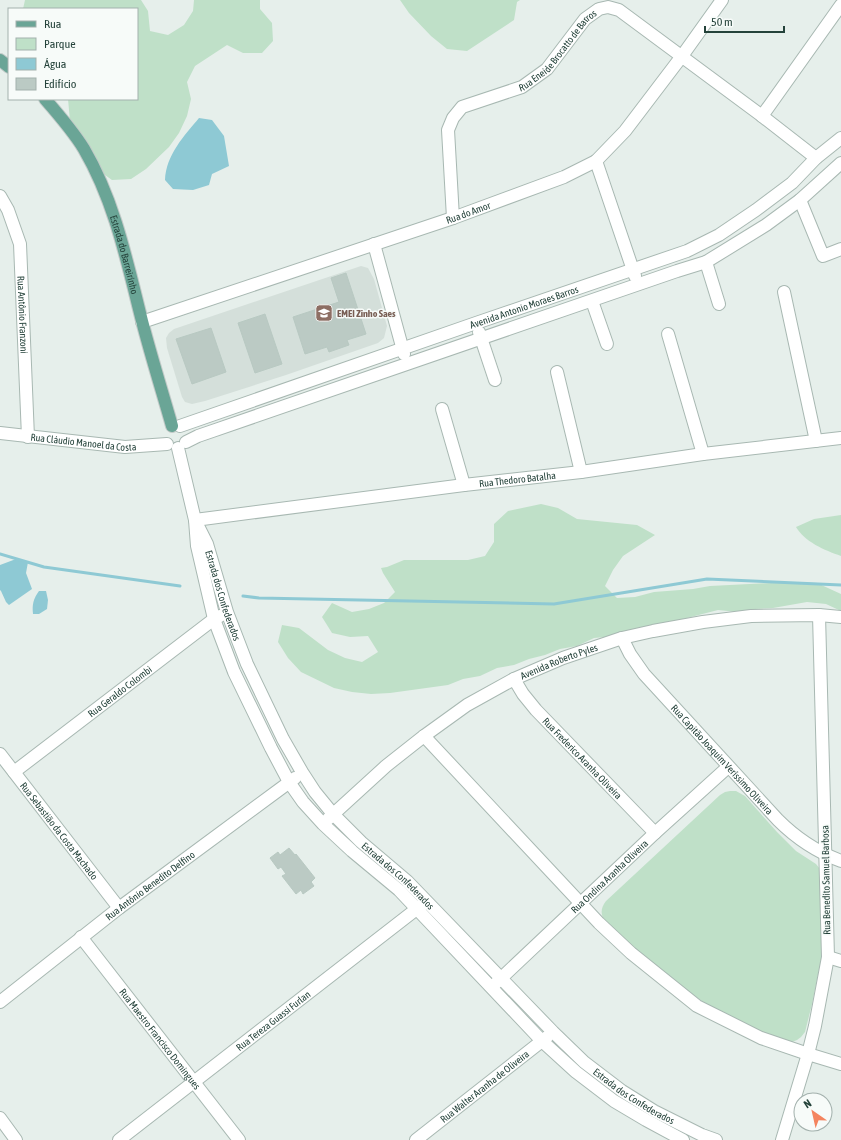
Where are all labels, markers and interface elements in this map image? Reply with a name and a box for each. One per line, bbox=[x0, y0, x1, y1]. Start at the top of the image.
street label: Rua Eneide Brocatto de Barros bbox=[517, 7, 599, 93]
legend bbox=[8, 8, 138, 100]
scale bar bbox=[705, 8, 784, 34]
text: 50 m bbox=[711, 15, 733, 29]
text: Rua bbox=[44, 17, 61, 31]
text: Parque bbox=[44, 37, 76, 51]
text: Água bbox=[44, 57, 66, 71]
text: Edifício bbox=[44, 77, 77, 91]
street label: Rua do Amor bbox=[444, 199, 493, 225]
street label: Estrada do Barreirinho bbox=[108, 214, 141, 296]
street label: Rua Antônio Franzoni bbox=[16, 276, 30, 354]
street label: Avenida Antonio Moraes Barros bbox=[468, 283, 580, 330]
school or university icon: EMEI Zinho Saes bbox=[314, 303, 334, 323]
place label: EMEI Zinho Saes bbox=[337, 308, 396, 319]
street label: Rua Cláudio Manoel da Costa bbox=[30, 431, 137, 453]
street label: Rua Thedoro Batalha bbox=[479, 469, 557, 489]
street label: Estrada dos Confederados bbox=[204, 549, 243, 643]
street label: Avenida Roberto Pyles bbox=[519, 641, 599, 681]
street label: Rua Geraldo Colombi bbox=[86, 663, 154, 719]
street label: Rua Capitão Joaquim Veríssimo Oliveira bbox=[669, 702, 776, 817]
street label: Rua Frederico Aranha Oliveira bbox=[541, 715, 624, 801]
street label: Rua Sebastião da Costa Machado bbox=[18, 780, 101, 882]
street label: Rua Benedito Samuel Barbosa bbox=[820, 825, 832, 935]
street label: Rua Ondina Aranha Oliveira bbox=[568, 837, 650, 915]
street label: Estrada dos Confederados bbox=[360, 840, 437, 912]
street label: Rua Antônio Benedito Delfino bbox=[103, 848, 197, 922]
street label: Rua Maestro Francisco Domingues bbox=[118, 986, 203, 1092]
street label: Rua Tereza Guassi Furlan bbox=[234, 988, 312, 1053]
street label: Rua Walter Aranha de Oliveira bbox=[438, 1048, 531, 1124]
street label: Estrada dos Confederados bbox=[591, 1066, 677, 1126]
north arrow bbox=[793, 1092, 833, 1132]
text: N bbox=[801, 1097, 813, 1111]

